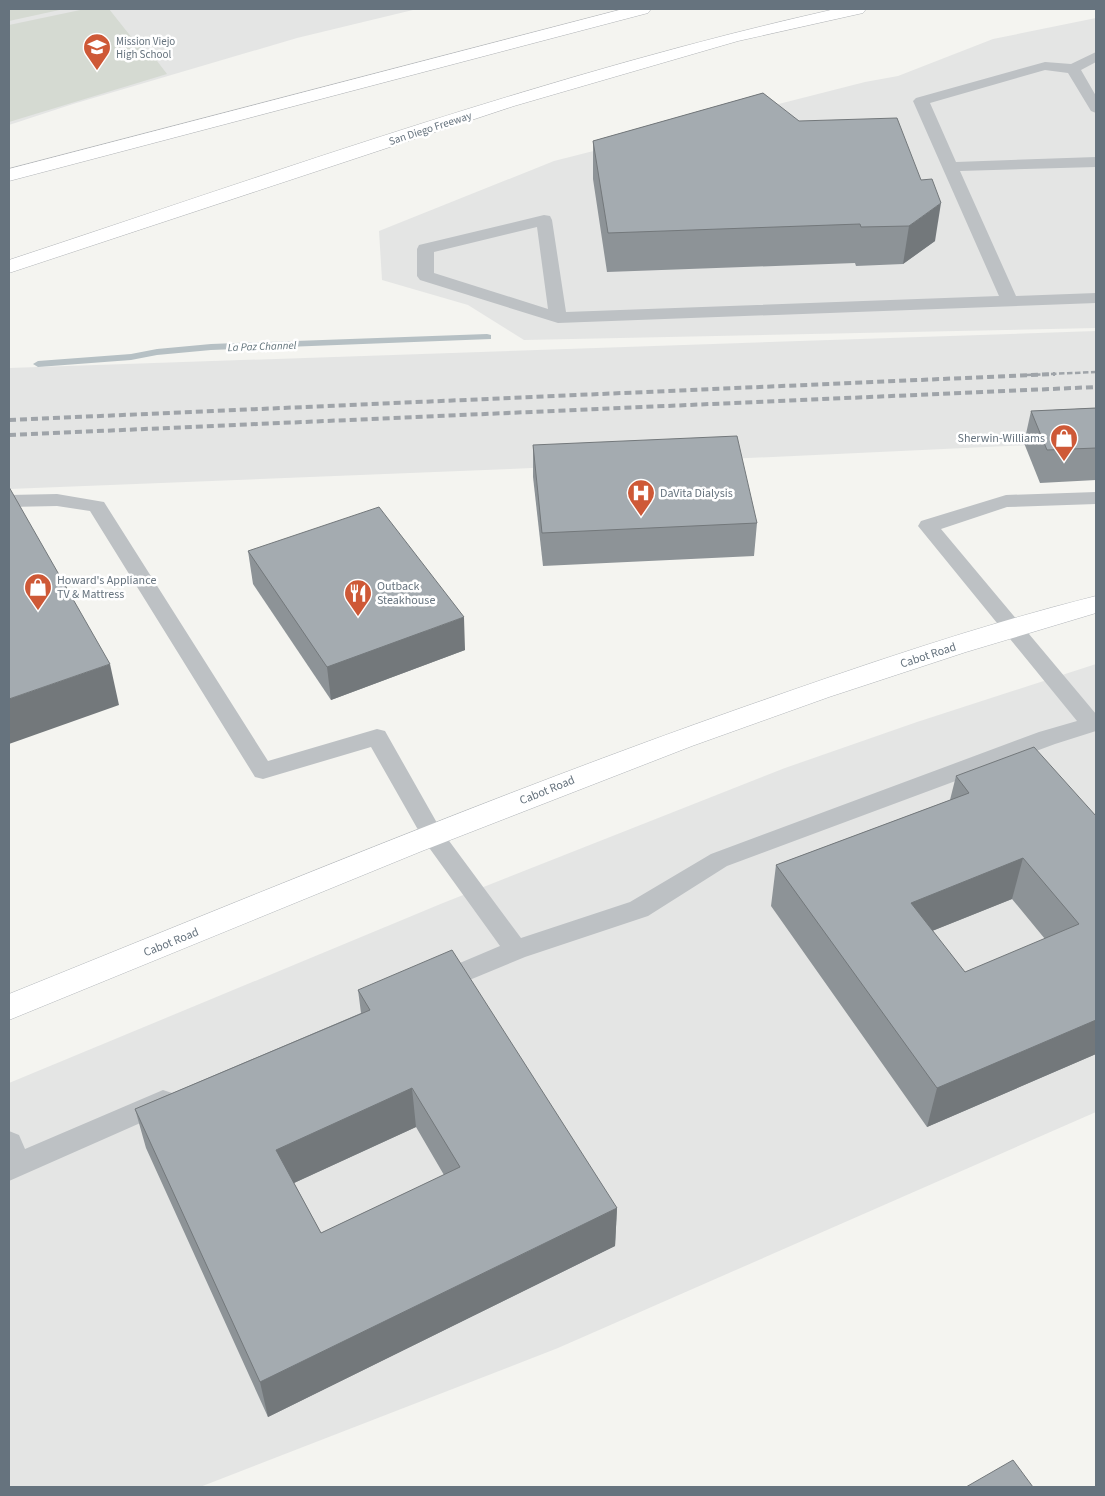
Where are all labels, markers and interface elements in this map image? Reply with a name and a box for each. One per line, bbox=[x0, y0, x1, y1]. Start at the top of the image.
school or university icon: Mission Viejo High School bbox=[82, 32, 112, 71]
place label: Mission Viejo High School bbox=[116, 34, 175, 62]
street label: San Diego Freeway bbox=[387, 108, 474, 149]
water label: La Paz Channel bbox=[227, 338, 297, 355]
shop icon: Sherwin-Williams bbox=[1049, 423, 1079, 462]
place label: Sherwin-Williams bbox=[957, 430, 1045, 447]
hospital icon: DaVita Dialysis bbox=[626, 478, 656, 517]
place label: DaVita Dialysis bbox=[660, 485, 733, 502]
shop icon: Howard's Appliance TV & Mattress bbox=[23, 572, 53, 611]
place label: Howard's Appliance TV & Mattress bbox=[57, 572, 156, 603]
restaurant icon: Outback Steakhouse bbox=[343, 578, 373, 617]
place label: Outback Steakhouse bbox=[377, 578, 435, 609]
street label: Cabot Road bbox=[898, 638, 958, 673]
street label: Cabot Road bbox=[517, 772, 577, 809]
street label: Cabot Road bbox=[141, 924, 201, 961]

